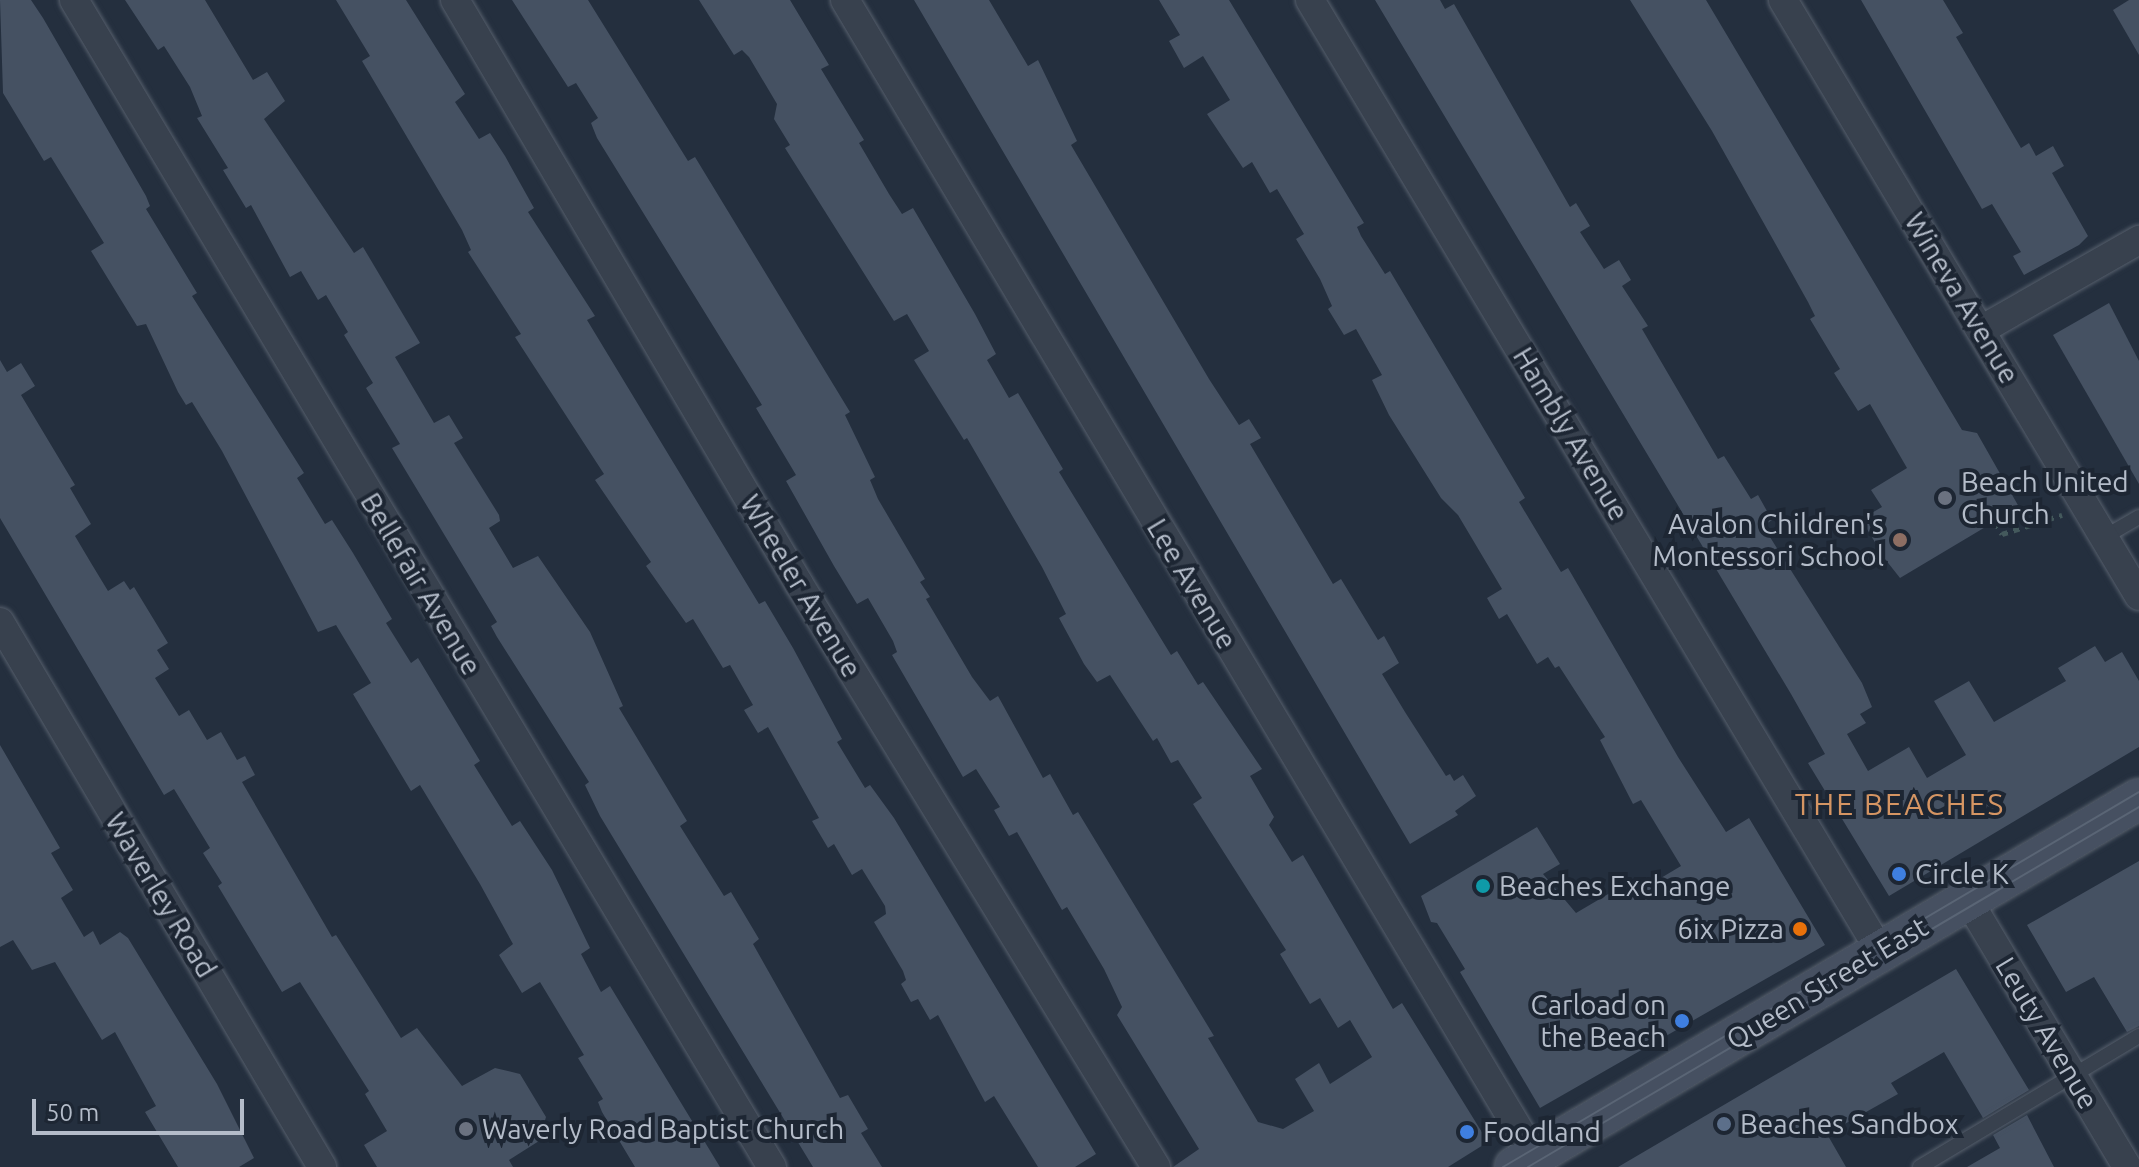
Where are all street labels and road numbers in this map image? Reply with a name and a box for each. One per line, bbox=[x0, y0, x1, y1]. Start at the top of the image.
street label: Wineva Avenue bbox=[1898, 206, 2026, 390]
street label: Hambly Avenue bbox=[1506, 341, 1636, 527]
street label: Bellefair Avenue bbox=[353, 487, 489, 681]
street label: Wheeler Avenue bbox=[733, 489, 869, 683]
street label: Lee Avenue bbox=[1140, 513, 1244, 655]
street label: Waverley Road bbox=[99, 806, 223, 984]
street label: Queen Street East bbox=[1720, 910, 1934, 1056]
street label: Leuty Avenue bbox=[1989, 951, 2105, 1115]

